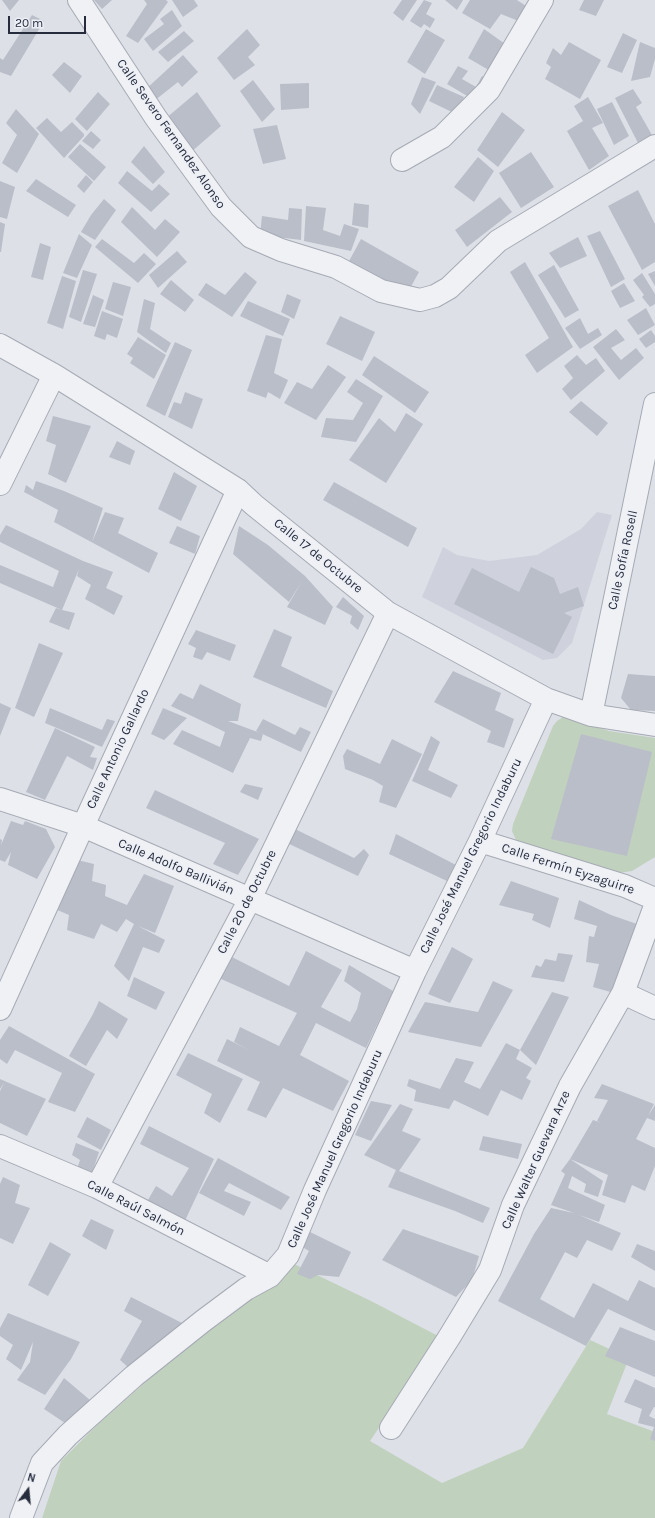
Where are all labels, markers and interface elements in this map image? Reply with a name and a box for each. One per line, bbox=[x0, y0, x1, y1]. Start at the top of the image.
scale bar bbox=[10, 8, 88, 34]
text: 20 m bbox=[15, 16, 43, 30]
street label: Calle Severo Fernandez Alonso bbox=[113, 56, 229, 212]
street label: Calle Sofía Rosell bbox=[605, 509, 641, 611]
street label: Calle 17 de Octubre bbox=[270, 515, 366, 597]
street label: Calle Antonio Gallardo bbox=[83, 686, 153, 812]
street label: Calle José Manuel Gregorio Indaburu bbox=[417, 756, 525, 956]
street label: Calle Adolfo Ballivián bbox=[116, 835, 236, 899]
street label: Calle Fermín Eyzaguirre bbox=[500, 840, 636, 898]
street label: Calle 20 de Octubre bbox=[214, 847, 280, 957]
street label: Calle José Manuel Gregorio Indaburu bbox=[284, 1047, 386, 1251]
street label: Calle Walter Guevara Arze bbox=[498, 1088, 574, 1232]
street label: Calle Raúl Salmón bbox=[84, 1177, 188, 1239]
north arrow bbox=[8, 1470, 48, 1510]
text: N bbox=[26, 1471, 37, 1485]

